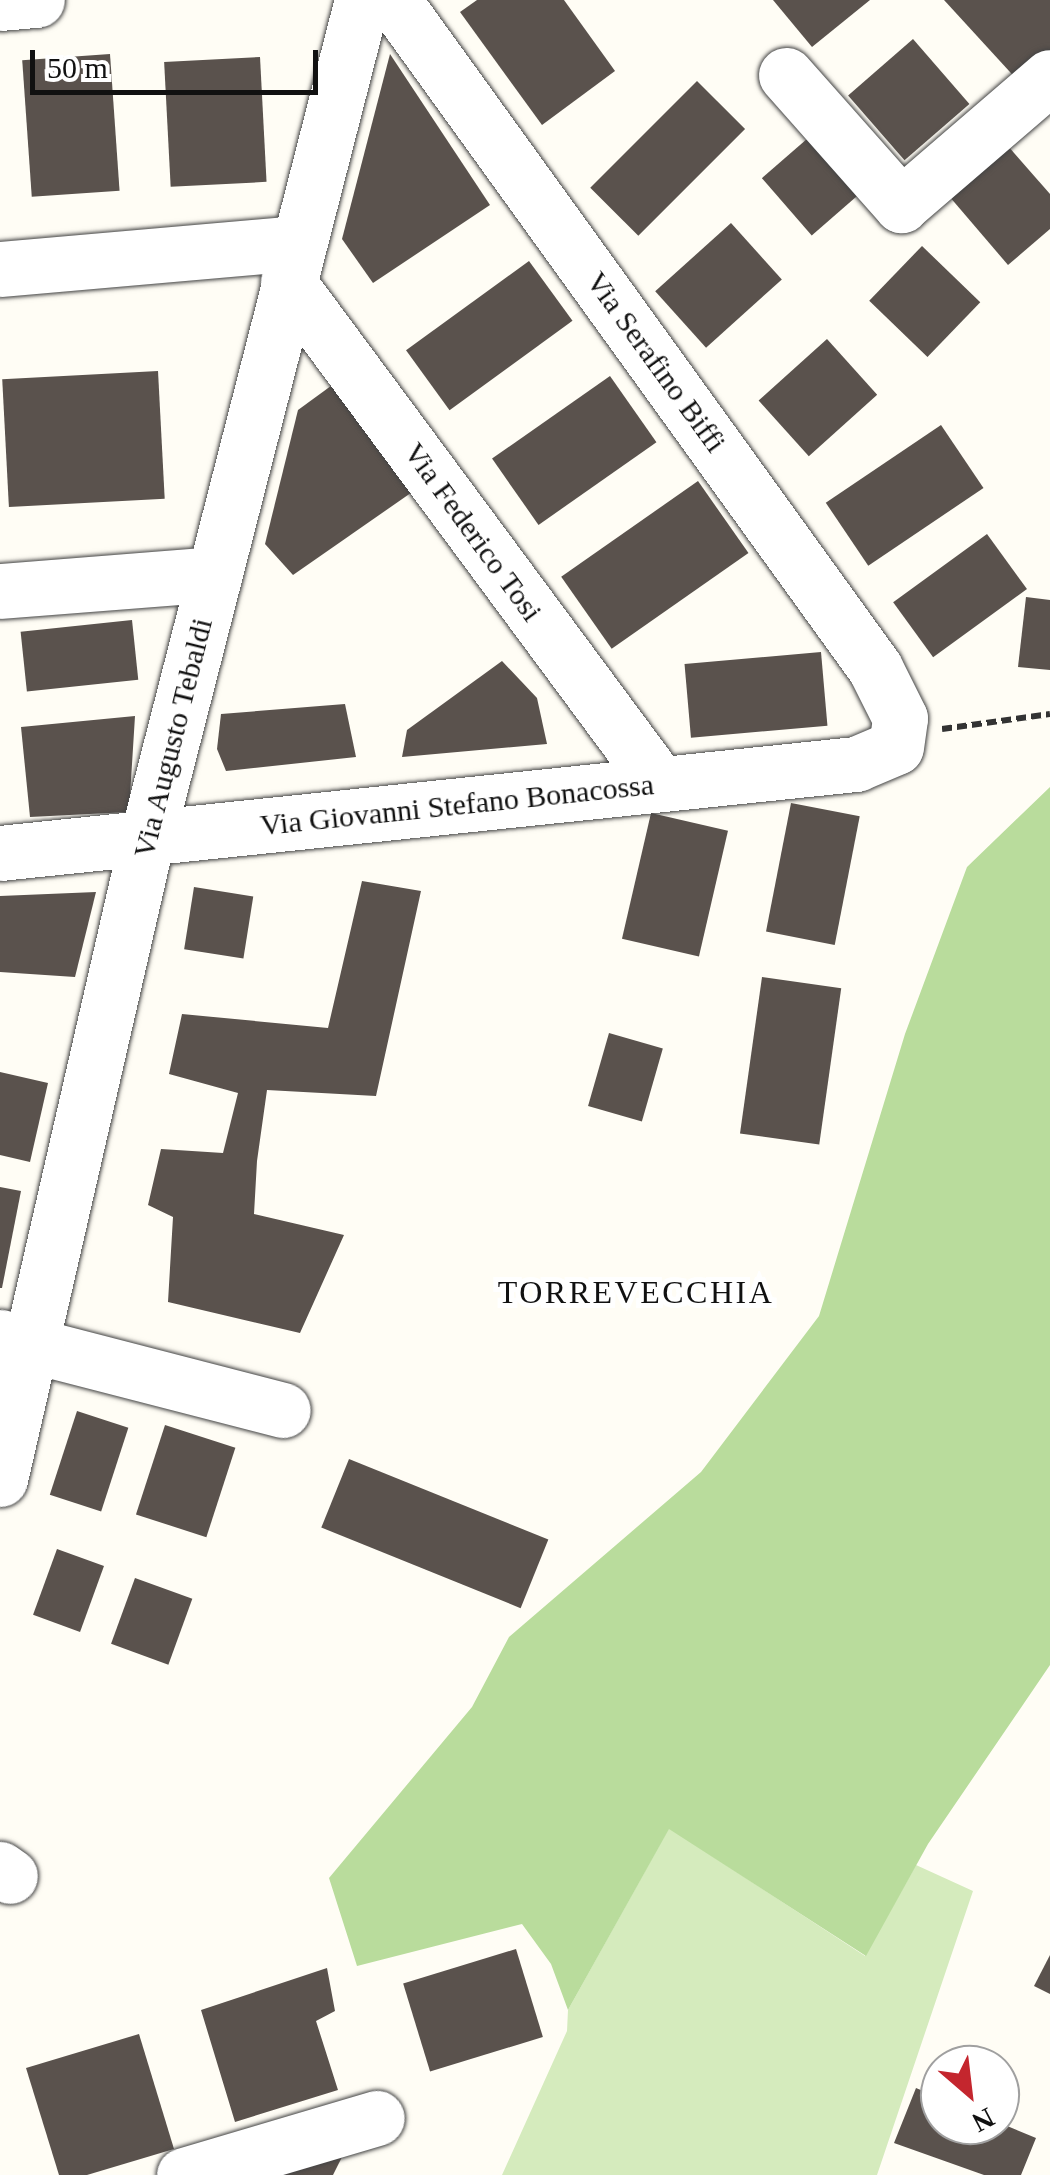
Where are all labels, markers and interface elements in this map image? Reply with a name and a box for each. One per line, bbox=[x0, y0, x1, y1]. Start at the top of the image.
scale bar bbox=[35, 30, 322, 92]
text: 50 m bbox=[47, 51, 108, 84]
street label: Via Serafino Biffi bbox=[578, 265, 734, 459]
street label: Via Federico Tosi bbox=[396, 435, 550, 629]
street label: Via Augusto Tebaldi bbox=[126, 613, 220, 863]
street label: Via Giovanni Stefano Bonacossa bbox=[258, 766, 656, 844]
district label: TORREVECCHIA bbox=[498, 1273, 774, 1311]
north arrow bbox=[920, 2045, 1020, 2145]
text: N bbox=[967, 2102, 1000, 2139]

